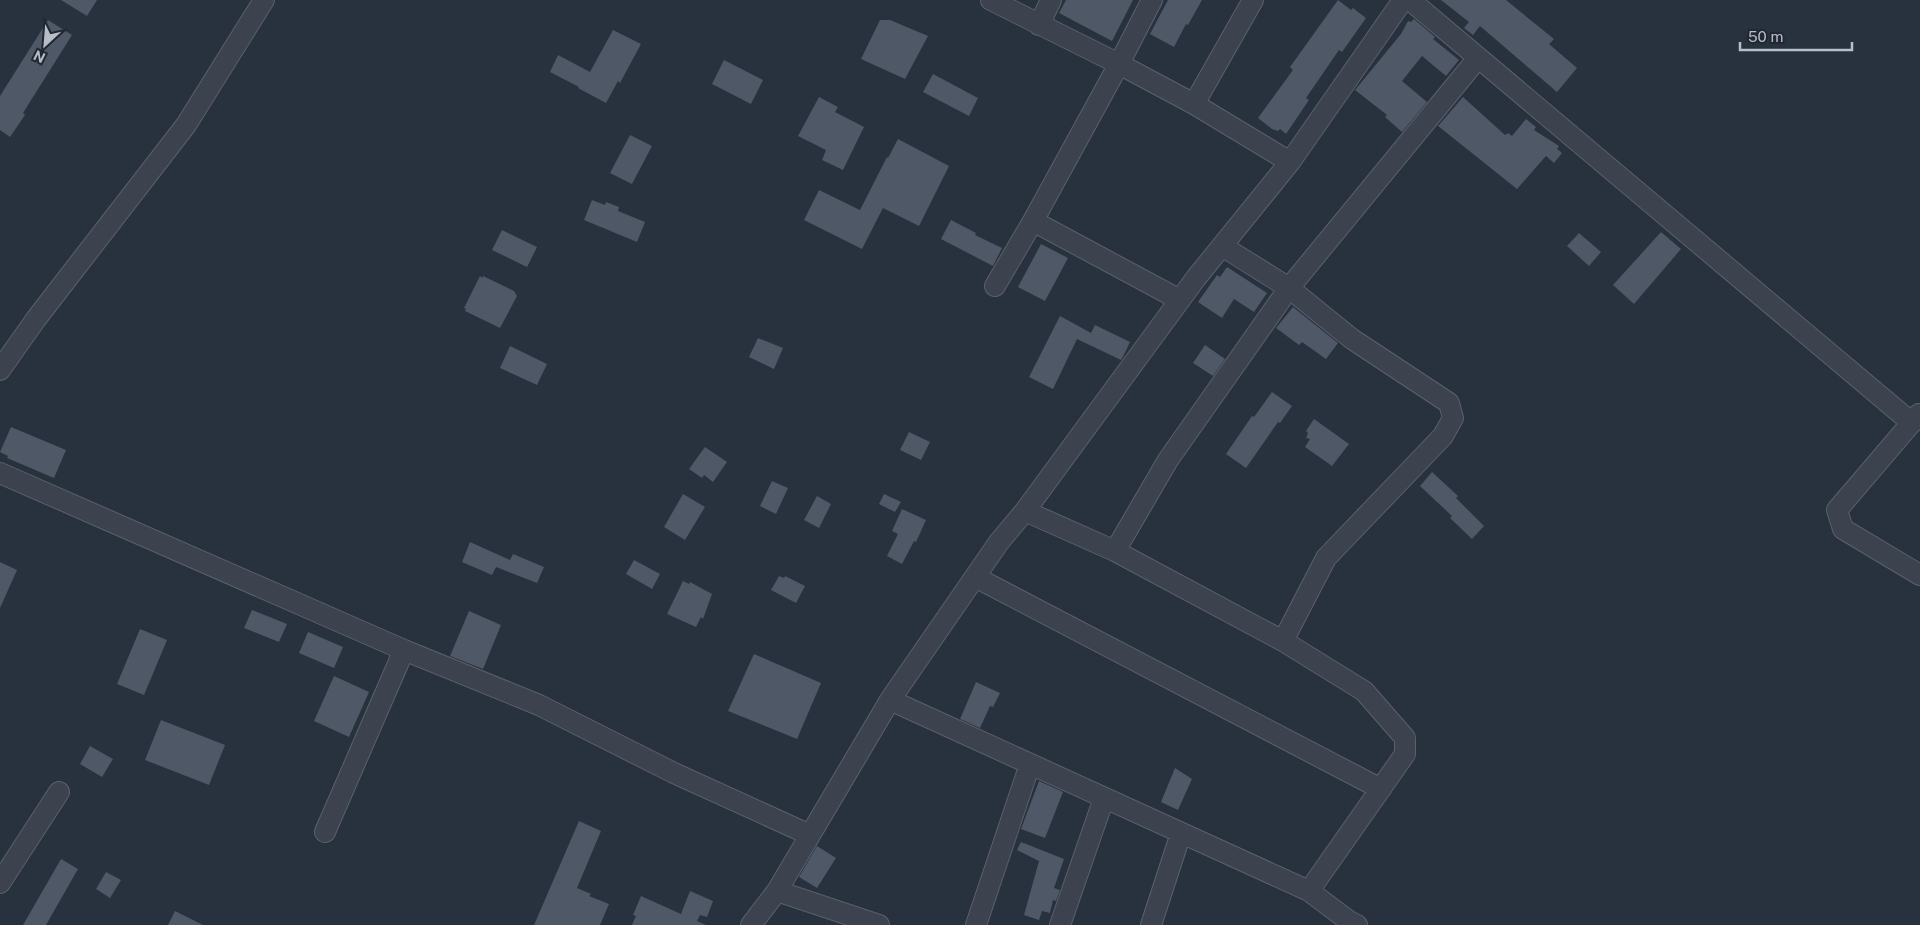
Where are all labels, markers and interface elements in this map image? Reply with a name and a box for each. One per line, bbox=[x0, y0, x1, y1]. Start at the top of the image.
north arrow bbox=[20, 20, 70, 70]
scale bar bbox=[1740, 20, 1852, 52]
text: 50 m bbox=[1748, 28, 1783, 45]
text: N bbox=[31, 47, 48, 66]

